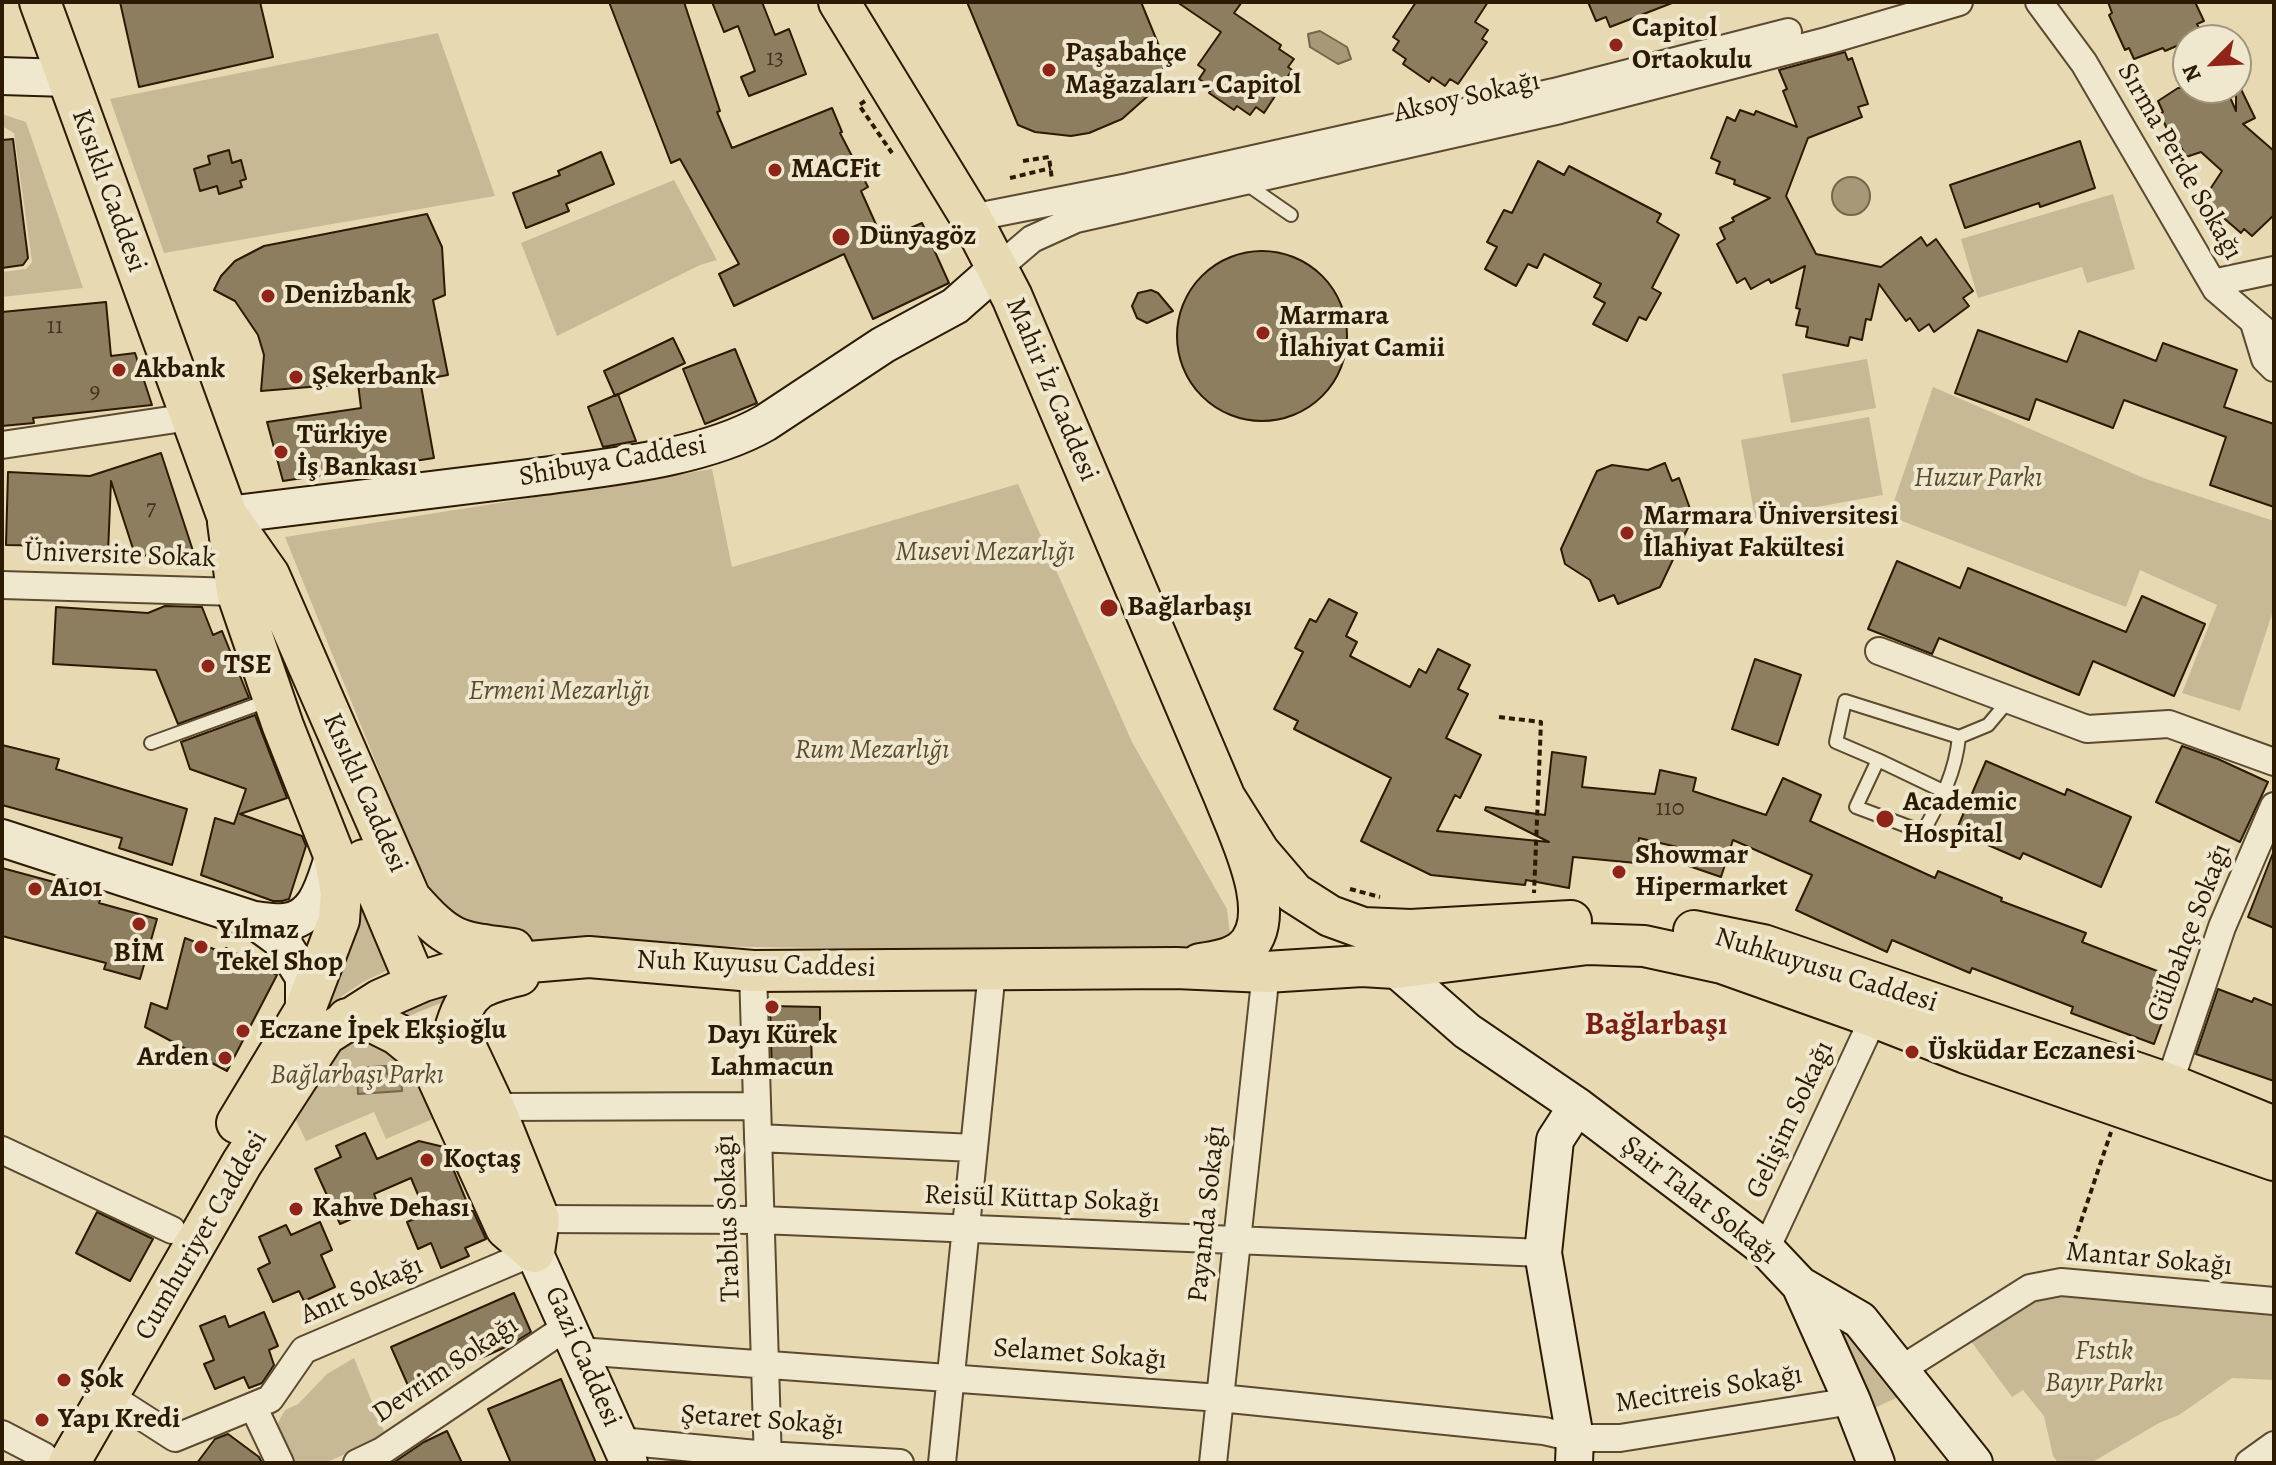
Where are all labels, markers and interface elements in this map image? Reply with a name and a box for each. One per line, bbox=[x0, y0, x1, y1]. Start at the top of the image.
place label: Capitol Ortaokulu bbox=[1632, 12, 1752, 78]
north arrow bbox=[2172, 24, 2252, 104]
marker: Capitol Ortaokulu bbox=[1607, 36, 1625, 54]
place label: Paşabahçe Mağazaları - Capitol bbox=[1065, 37, 1301, 103]
house number: 13 bbox=[766, 45, 784, 73]
street label: Sırma Perde Sokağı bbox=[2109, 57, 2249, 267]
text: N bbox=[2175, 60, 2209, 86]
marker: Paşabahçe Mağazaları - Capitol bbox=[1040, 61, 1058, 79]
street label: Aksoy Sokağı bbox=[1391, 65, 1543, 131]
street label: Kısıklı Caddesi bbox=[63, 105, 153, 277]
place label: MACFit bbox=[791, 153, 881, 187]
marker: MACFit bbox=[766, 161, 784, 179]
place label: Dünyagöz bbox=[859, 220, 976, 254]
marker: Dünyagöz bbox=[830, 226, 852, 248]
place label: Denizbank bbox=[284, 279, 411, 313]
marker: Denizbank bbox=[259, 287, 277, 305]
street label: Mahir İz Caddesi bbox=[997, 293, 1105, 487]
place label: Marmara İlahiyat Camii bbox=[1279, 300, 1445, 366]
house number: 11 bbox=[47, 313, 63, 341]
marker: Marmara İlahiyat Camii bbox=[1254, 324, 1272, 342]
place label: Akbank bbox=[135, 353, 225, 387]
place label: Şekerbank bbox=[312, 360, 436, 394]
marker: Akbank bbox=[110, 361, 128, 379]
marker: Şekerbank bbox=[287, 368, 305, 386]
house number: 9 bbox=[90, 378, 100, 406]
place label: Türkiye İş Bankası bbox=[297, 419, 417, 485]
street label: Shibuya Caddesi bbox=[517, 429, 709, 495]
marker: Türkiye İş Bankası bbox=[272, 443, 290, 461]
park label: Huzur Parkı bbox=[1914, 462, 2042, 496]
house number: 7 bbox=[146, 495, 156, 523]
place label: Marmara Üniversitesi İlahiyat Fakültesi bbox=[1643, 500, 1898, 566]
marker: Marmara Üniversitesi İlahiyat Fakültesi bbox=[1618, 524, 1636, 542]
street label: Üniversite Sokak bbox=[23, 536, 217, 576]
park label: Musevi Mezarlığı bbox=[895, 536, 1075, 570]
place label: Bağlarbaşı bbox=[1127, 591, 1252, 625]
marker: Bağlarbaşı bbox=[1098, 597, 1120, 619]
place label: TSE bbox=[224, 649, 272, 683]
marker: TSE bbox=[199, 657, 217, 675]
park label: Ermeni Mezarlığı bbox=[468, 675, 650, 709]
street label: Kısıklı Caddesi bbox=[314, 708, 414, 878]
park label: Rum Mezarlığı bbox=[795, 734, 949, 768]
place label: Academic Hospital bbox=[1903, 786, 2017, 852]
house number: 110 bbox=[1655, 795, 1685, 823]
marker: Academic Hospital bbox=[1874, 808, 1896, 830]
place label: Showmar Hipermarket bbox=[1635, 839, 1788, 905]
street label: Gülbahçe Sokağı bbox=[2141, 839, 2239, 1027]
marker: Showmar Hipermarket bbox=[1610, 863, 1628, 881]
place label: A101 bbox=[51, 872, 103, 906]
marker: A101 bbox=[26, 880, 44, 898]
place label: Yılmaz Tekel Shop bbox=[217, 914, 343, 980]
marker: BİM bbox=[130, 915, 148, 933]
street label: Nuhkuyusu Caddesi bbox=[1711, 921, 1941, 1021]
place label: BİM bbox=[113, 937, 165, 971]
marker: Yılmaz Tekel Shop bbox=[192, 938, 210, 956]
street label: Nuh Kuyusu Caddesi bbox=[636, 944, 876, 986]
marker: Dayı Kürek Lahmacun bbox=[763, 998, 781, 1016]
district label: Bağlarbaşı bbox=[1585, 1007, 1727, 1045]
place label: Eczane İpek Ekşioğlu bbox=[259, 1014, 507, 1048]
place label: Dayı Kürek Lahmacun bbox=[707, 1019, 837, 1085]
marker: Eczane İpek Ekşioğlu bbox=[234, 1022, 252, 1040]
place label: Üsküdar Eczanesi bbox=[1928, 1035, 2135, 1069]
street label: Gelişim Sokağı bbox=[1740, 1036, 1842, 1204]
place label: Arden bbox=[137, 1041, 209, 1075]
marker: Üsküdar Eczanesi bbox=[1903, 1043, 1921, 1061]
marker: Arden bbox=[216, 1049, 234, 1067]
park label: Bağlarbaşı Parkı bbox=[270, 1059, 444, 1093]
street label: Payanda Sokağı bbox=[1182, 1124, 1234, 1304]
street label: Cumhuriyet Caddesi bbox=[128, 1125, 276, 1347]
street label: Şair Talat Sokağı bbox=[1614, 1129, 1784, 1273]
street label: Trablus Sokağı bbox=[709, 1134, 749, 1302]
place label: Koçtaş bbox=[443, 1143, 521, 1177]
marker: Koçtaş bbox=[418, 1151, 436, 1169]
street label: Reisül Küttap Sokağı bbox=[923, 1179, 1161, 1221]
place label: Kahve Dehası bbox=[312, 1192, 469, 1226]
marker: Kahve Dehası bbox=[287, 1200, 305, 1218]
street label: Mantar Sokağı bbox=[2064, 1236, 2234, 1284]
street label: Anıt Sokağı bbox=[296, 1249, 428, 1333]
street label: Gazi Caddesi bbox=[536, 1282, 628, 1432]
street label: Devrim Sokağı bbox=[367, 1309, 525, 1431]
street label: Selamet Sokağı bbox=[992, 1332, 1168, 1378]
park label: Fıstık Bayır Parkı bbox=[2045, 1335, 2163, 1401]
street label: Mecitreis Sokağı bbox=[1613, 1359, 1805, 1421]
place label: Şok bbox=[80, 1363, 124, 1397]
marker: Şok bbox=[55, 1371, 73, 1389]
street label: Şetaret Sokağı bbox=[679, 1399, 845, 1443]
place label: Yapı Kredi bbox=[58, 1403, 180, 1437]
marker: Yapı Kredi bbox=[33, 1411, 51, 1429]

